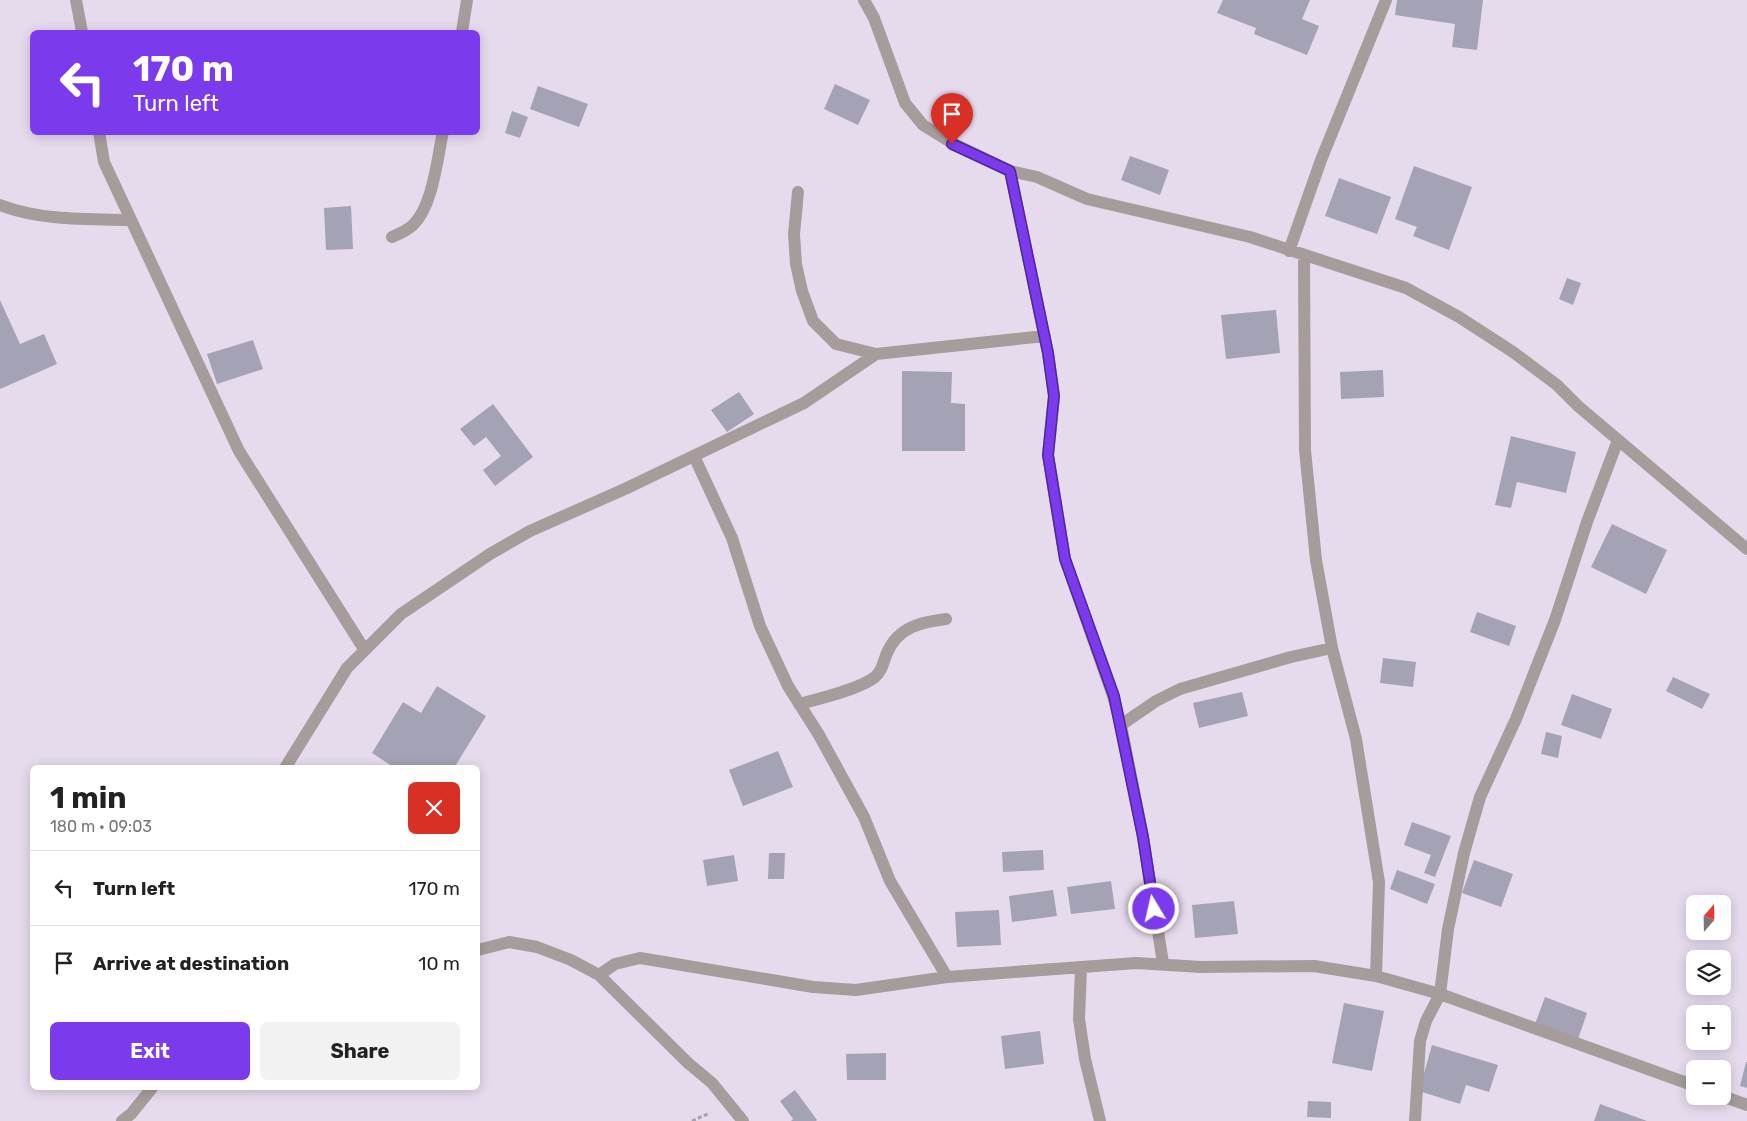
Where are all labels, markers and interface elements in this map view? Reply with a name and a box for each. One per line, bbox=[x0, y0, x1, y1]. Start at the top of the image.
text: 170 m bbox=[133, 48, 234, 90]
icon: left bbox=[50, 50, 115, 115]
text: Turn left bbox=[133, 90, 219, 117]
pin bbox=[931, 93, 973, 144]
icon: arrive bbox=[938, 100, 966, 128]
text: 1 min bbox=[50, 780, 127, 816]
button: close bbox=[408, 782, 460, 834]
text: 180 m · 09:03 bbox=[50, 817, 152, 836]
icon: left bbox=[50, 874, 78, 902]
text: Turn left bbox=[93, 877, 175, 900]
text: 170 m bbox=[409, 877, 460, 900]
position arrow bbox=[1127, 882, 1179, 934]
north arrow bbox=[1686, 895, 1731, 940]
map controls bbox=[1686, 895, 1731, 1105]
icon: arrive bbox=[50, 949, 78, 977]
button: layers bbox=[1686, 950, 1731, 995]
text: Arrive at destination bbox=[93, 952, 289, 975]
text: 10 m bbox=[418, 952, 460, 975]
button: + bbox=[1686, 1005, 1731, 1050]
button: Exit bbox=[50, 1022, 250, 1080]
button: Share bbox=[260, 1022, 460, 1080]
button: − bbox=[1686, 1060, 1731, 1105]

